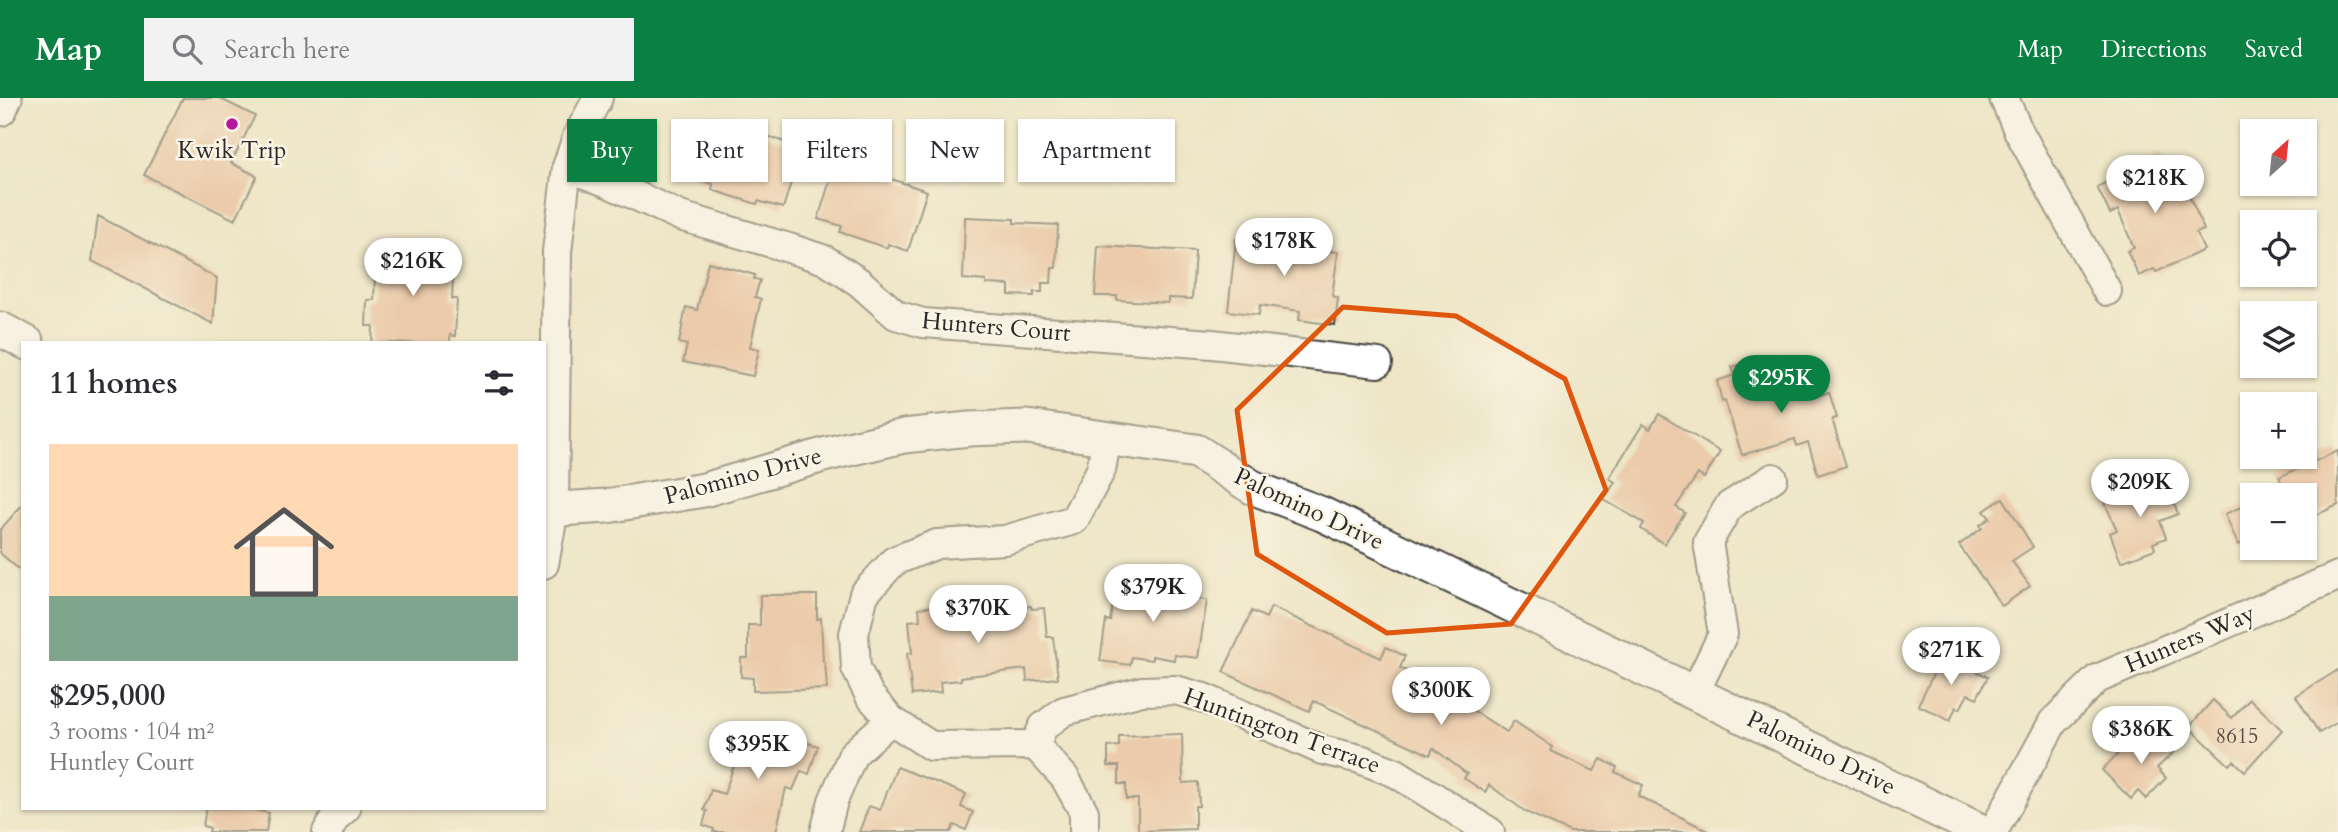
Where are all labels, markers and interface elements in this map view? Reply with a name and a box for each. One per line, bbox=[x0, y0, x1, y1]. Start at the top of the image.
search box bbox=[144, 18, 634, 81]
text: Map bbox=[35, 27, 102, 72]
icon: search bbox=[168, 30, 206, 68]
text: Search here bbox=[224, 32, 350, 67]
text: Map bbox=[2017, 33, 2063, 66]
text: Directions bbox=[2101, 33, 2207, 66]
text: Saved bbox=[2245, 33, 2303, 66]
marker: Kwik Trip bbox=[224, 116, 240, 132]
chip: Buy bbox=[567, 119, 657, 182]
chip: Rent bbox=[671, 119, 768, 182]
chip: Filters bbox=[782, 119, 892, 182]
chip: New bbox=[906, 119, 1004, 182]
chip: Apartment bbox=[1018, 119, 1175, 182]
north arrow bbox=[2240, 119, 2317, 196]
map controls bbox=[2240, 119, 2317, 560]
place label: Kwik Trip bbox=[177, 134, 287, 167]
pin: $218K bbox=[2106, 156, 2204, 215]
text: $218K bbox=[2122, 162, 2188, 193]
button: locate bbox=[2240, 210, 2317, 287]
pin: $178K bbox=[1235, 218, 1333, 278]
text: $178K bbox=[1251, 225, 1317, 256]
pin: $216K bbox=[364, 238, 462, 298]
text: $216K bbox=[380, 245, 446, 276]
button: layers bbox=[2240, 301, 2317, 378]
street label: Hunters Court bbox=[920, 304, 1072, 350]
pin: $295K bbox=[1732, 356, 1830, 415]
text: $295K bbox=[1748, 362, 1814, 393]
text: 11 homes bbox=[49, 363, 178, 404]
icon: filters bbox=[480, 364, 518, 402]
button: + bbox=[2240, 392, 2317, 469]
street label: Palomino Drive bbox=[661, 439, 825, 513]
street label: Palomino Drive bbox=[1229, 460, 1389, 558]
pin: $209K bbox=[2091, 460, 2189, 519]
text: $209K bbox=[2107, 466, 2173, 497]
button: − bbox=[2240, 483, 2317, 560]
icon: home bbox=[221, 489, 347, 615]
pin: $379K bbox=[1104, 564, 1202, 624]
text: $379K bbox=[1120, 571, 1186, 602]
pin: $370K bbox=[929, 586, 1027, 645]
text: $370K bbox=[945, 592, 1011, 623]
street label: Hunters Way bbox=[2120, 597, 2260, 681]
pin: $271K bbox=[1902, 628, 2000, 687]
text: $271K bbox=[1918, 634, 1984, 665]
pin: $300K bbox=[1392, 668, 1490, 727]
text: $300K bbox=[1408, 674, 1474, 705]
text: $295,000 bbox=[49, 675, 165, 716]
street label: Huntington Terrace bbox=[1179, 680, 1385, 782]
street label: Palomino Drive bbox=[1741, 703, 1901, 803]
pin: $386K bbox=[2092, 706, 2190, 766]
text: $386K bbox=[2108, 713, 2174, 744]
text: 3 rooms · 104 m² bbox=[49, 716, 214, 747]
pin: $395K bbox=[709, 722, 807, 781]
house number: 8615 bbox=[2215, 722, 2259, 751]
text: $395K bbox=[725, 728, 791, 759]
text: Huntley Court bbox=[49, 747, 194, 778]

